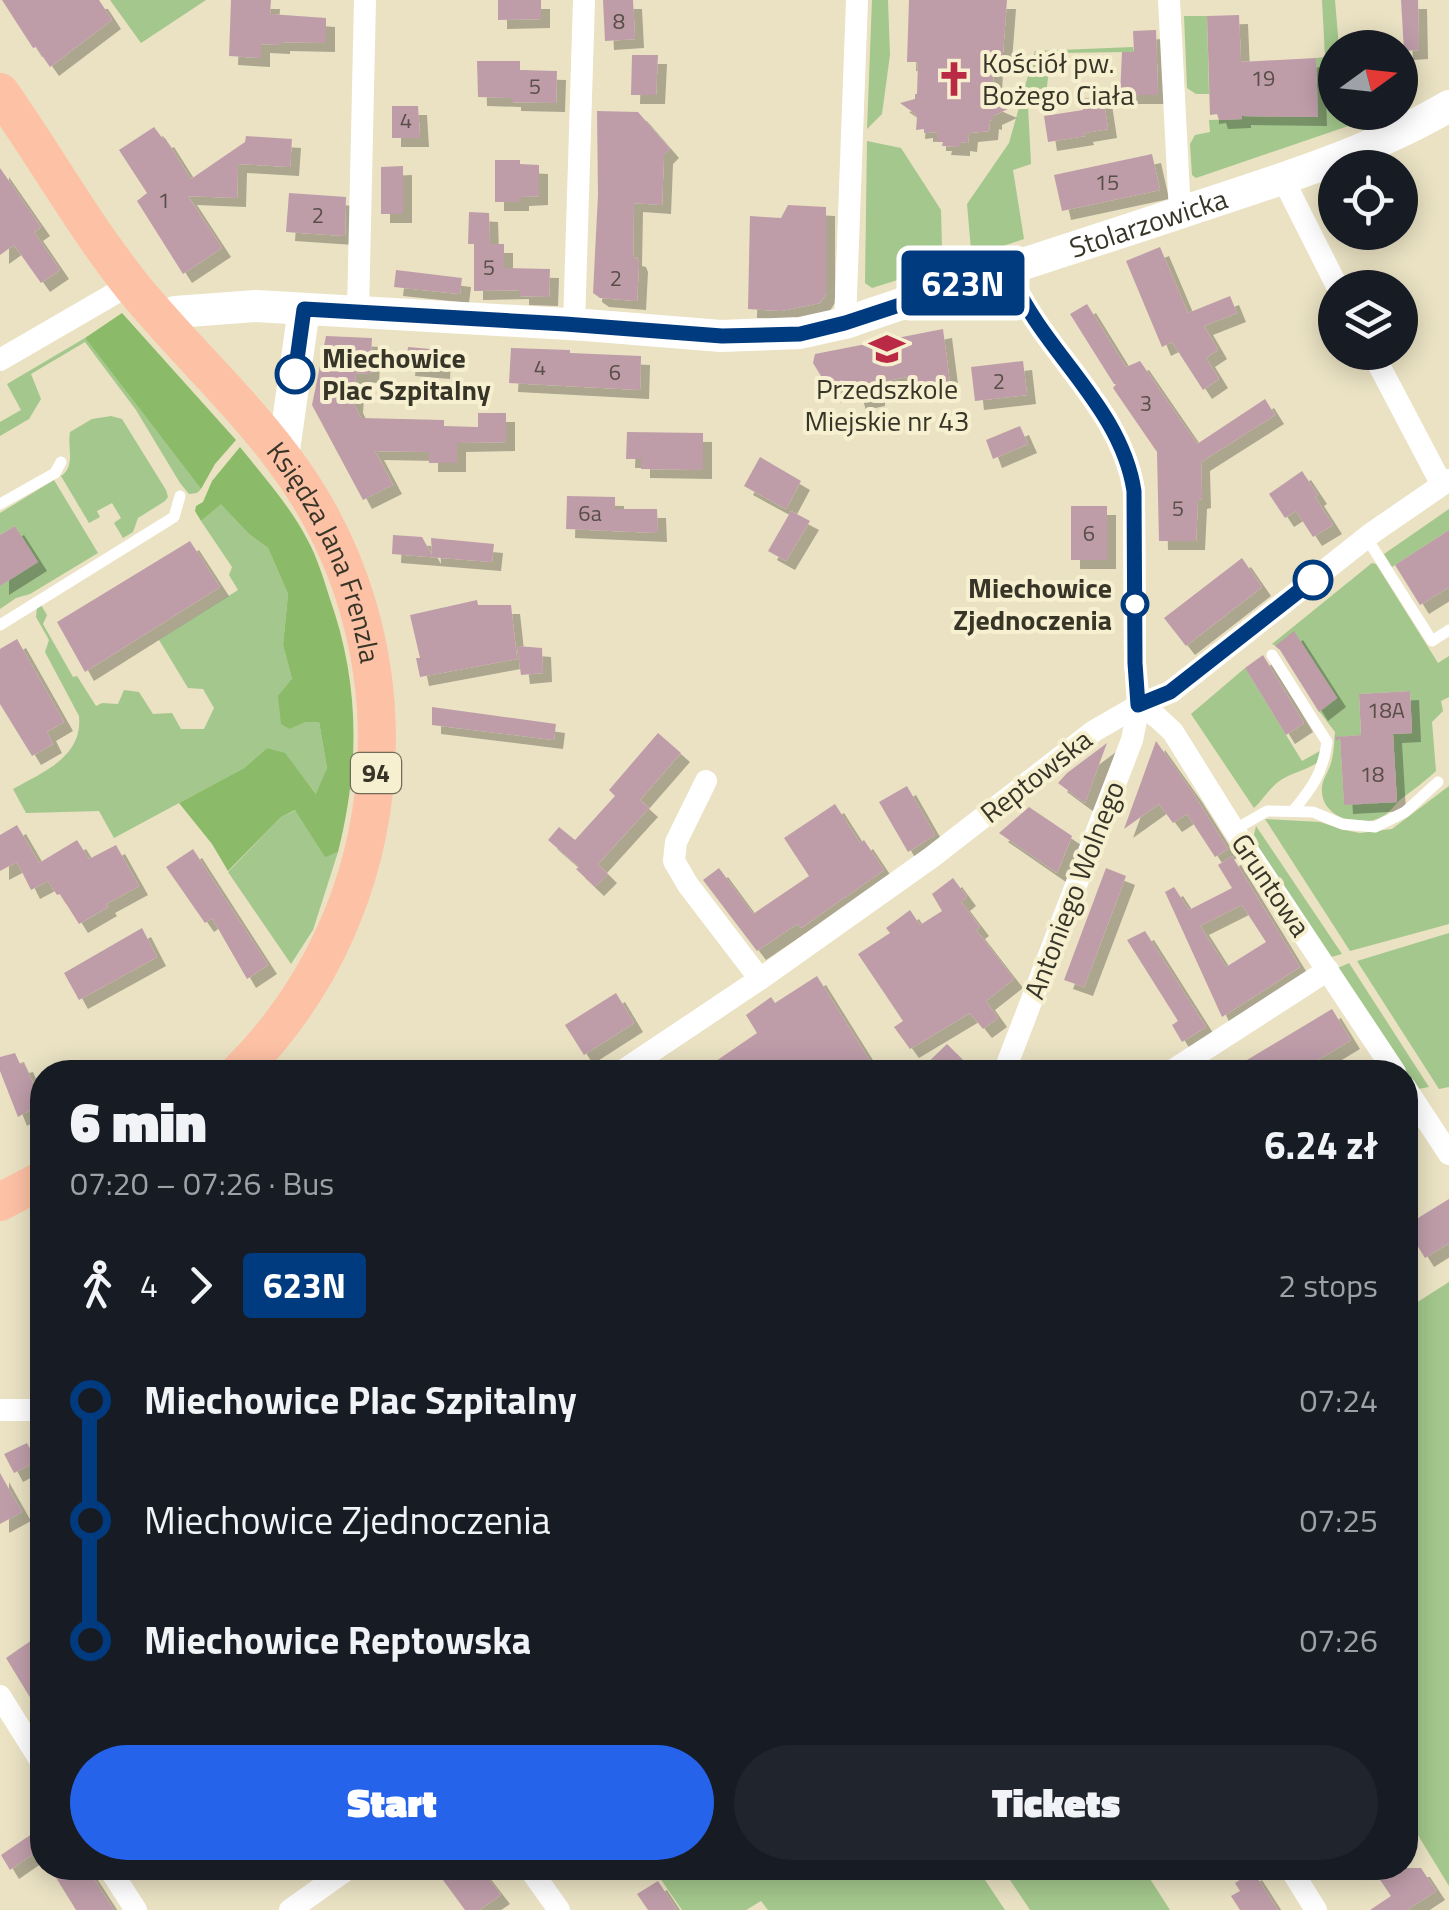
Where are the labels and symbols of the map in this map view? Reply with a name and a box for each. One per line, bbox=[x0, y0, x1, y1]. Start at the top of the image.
house number: 8 bbox=[613, 4, 625, 38]
north arrow bbox=[1318, 30, 1418, 130]
place label: Kościół pw. Bożego Ciała bbox=[982, 41, 1134, 116]
church icon: Kościół pw. Bożego Ciała bbox=[935, 60, 973, 98]
house number: 19 bbox=[1251, 61, 1275, 95]
house number: 5 bbox=[529, 69, 541, 103]
house number: 4 bbox=[400, 103, 412, 137]
house number: 15 bbox=[1095, 165, 1119, 199]
street label: Stolarzowicka bbox=[1064, 177, 1233, 269]
house number: 1 bbox=[158, 183, 170, 217]
house number: 2 bbox=[312, 198, 324, 232]
house number: 5 bbox=[483, 250, 495, 284]
line badge: 623N bbox=[893, 250, 1033, 316]
house number: 2 bbox=[610, 261, 622, 295]
school or university icon: Przedszkole Miejskie nr 43 bbox=[868, 330, 906, 368]
place label: Miechowice Plac Szpitalny bbox=[322, 336, 491, 411]
house number: 4 bbox=[534, 350, 546, 384]
marker: Miechowice Plac Szpitalny bbox=[276, 355, 314, 393]
house number: 6 bbox=[609, 355, 621, 389]
house number: 2 bbox=[993, 364, 1005, 398]
place label: Przedszkole Miejskie nr 43 bbox=[804, 367, 970, 442]
house number: 3 bbox=[1140, 386, 1152, 420]
street label: Księdza Jana Frenzla bbox=[257, 432, 392, 666]
house number: 5 bbox=[1172, 491, 1184, 525]
house number: 6a bbox=[578, 496, 602, 530]
house number: 6 bbox=[1083, 516, 1095, 550]
unlabelled marker bbox=[1294, 561, 1332, 599]
place label: Miechowice Zjednoczenia bbox=[953, 566, 1112, 641]
marker: Miechowice Zjednoczenia bbox=[1122, 591, 1148, 617]
house number: 18A bbox=[1367, 693, 1405, 727]
street label: Reptowska bbox=[970, 718, 1101, 833]
road number: 94 bbox=[351, 753, 401, 793]
house number: 18 bbox=[1360, 757, 1384, 791]
street label: Antoniego Wolnego bbox=[1012, 774, 1135, 1005]
street label: Gruntowa bbox=[1221, 824, 1322, 945]

